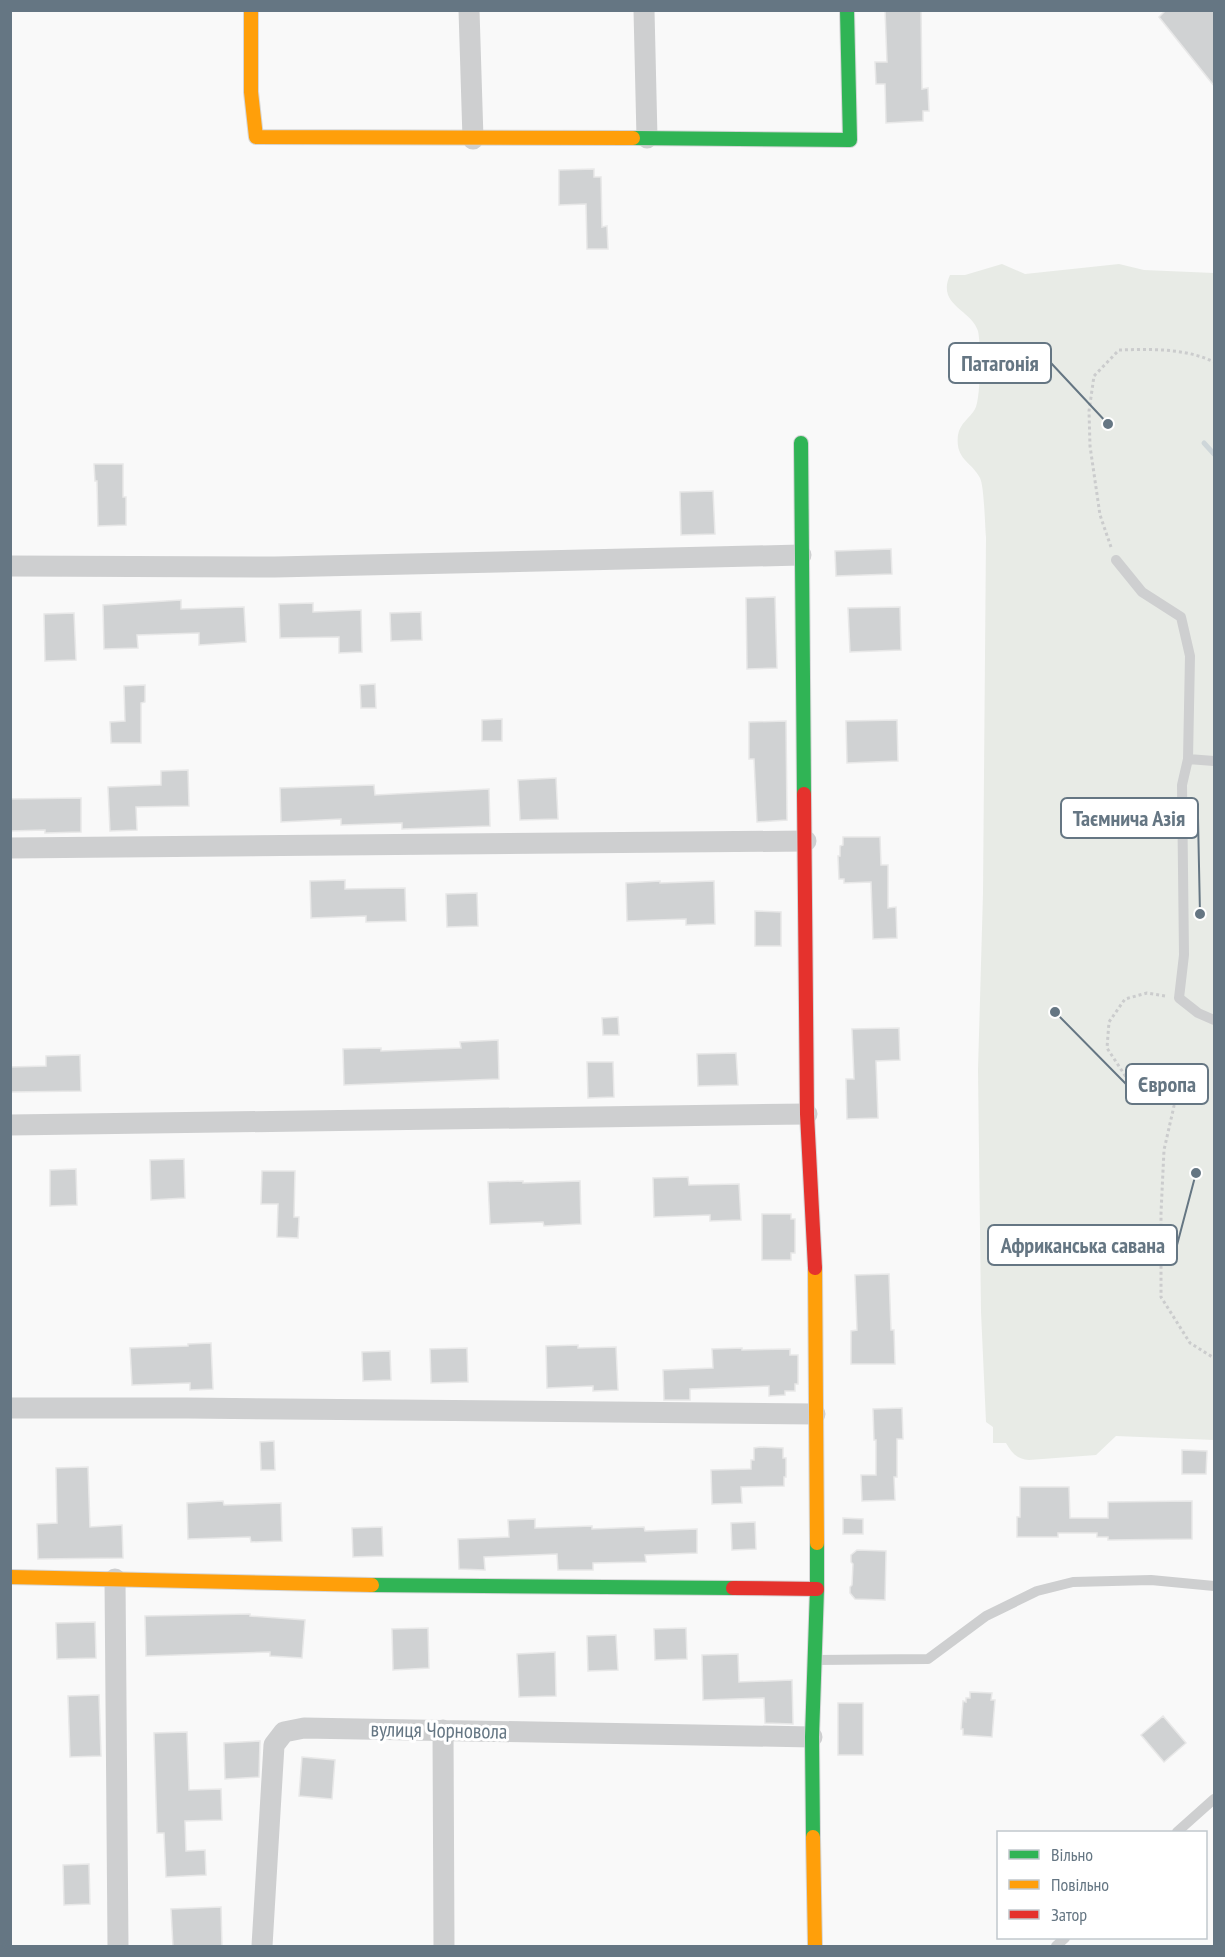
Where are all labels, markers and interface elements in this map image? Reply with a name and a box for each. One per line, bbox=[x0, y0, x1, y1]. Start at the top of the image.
callout: Патагонія bbox=[949, 343, 1051, 383]
text: Патагонія bbox=[961, 349, 1039, 377]
callout: Таємнича Азія bbox=[1061, 798, 1198, 838]
text: Таємнича Азія bbox=[1073, 804, 1185, 832]
callout: Європа bbox=[1126, 1064, 1208, 1104]
text: Європа bbox=[1138, 1070, 1196, 1098]
callout: Африканська савана bbox=[988, 1225, 1177, 1265]
text: Африканська савана bbox=[1000, 1231, 1165, 1259]
street label: вулиця Чорновола bbox=[370, 1715, 508, 1745]
legend bbox=[997, 1831, 1207, 1939]
text: Вільно bbox=[1051, 1843, 1093, 1866]
text: Повільно bbox=[1051, 1873, 1109, 1896]
text: Затор bbox=[1051, 1903, 1087, 1926]

